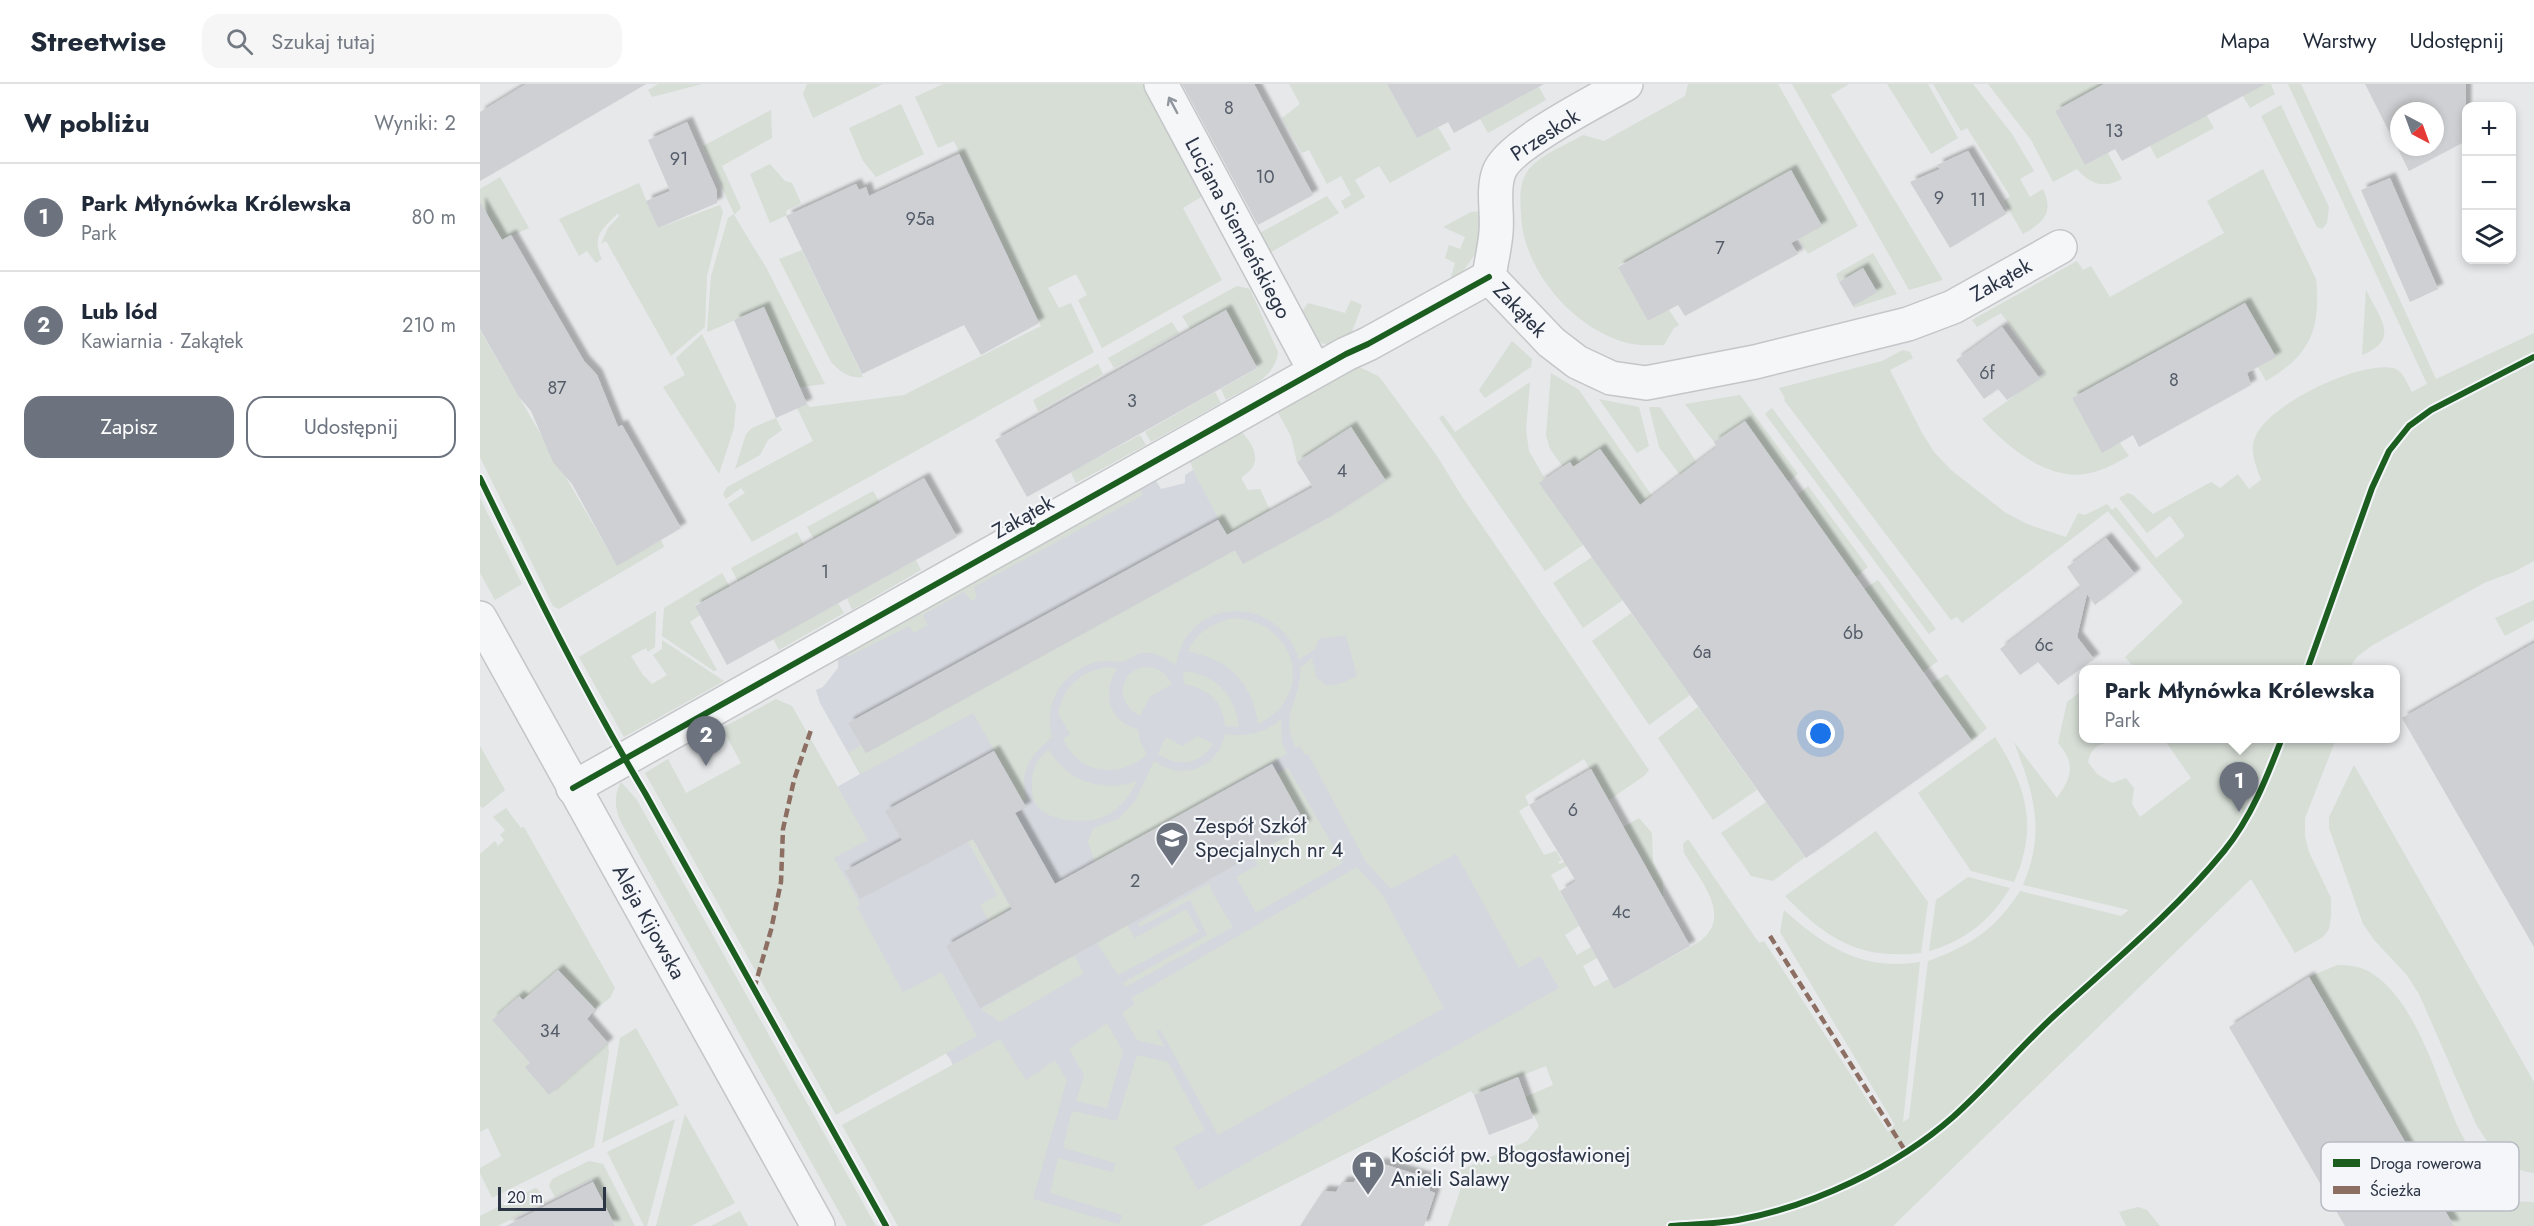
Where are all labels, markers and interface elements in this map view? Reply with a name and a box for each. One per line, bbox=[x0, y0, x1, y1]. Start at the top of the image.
search box bbox=[202, 14, 622, 68]
text: Streetwise bbox=[30, 21, 166, 62]
icon: search bbox=[223, 25, 256, 58]
text: Szukaj tutaj bbox=[271, 25, 375, 57]
text: Mapa bbox=[2221, 26, 2270, 56]
text: Warstwy bbox=[2303, 26, 2376, 56]
text: Udostępnij bbox=[2409, 26, 2504, 56]
house number: 8 bbox=[1224, 95, 1234, 121]
one-way arrow bbox=[1166, 96, 1178, 114]
street label: Przeskok bbox=[1504, 101, 1586, 169]
north arrow bbox=[2390, 102, 2444, 156]
map controls bbox=[2462, 102, 2516, 264]
button: + bbox=[2462, 102, 2516, 156]
text: W pobliżu bbox=[24, 104, 150, 142]
text: Wyniki: 2 bbox=[374, 109, 456, 138]
house number: 13 bbox=[2105, 118, 2123, 144]
street label: Lucjana Siemieńskiego bbox=[1177, 132, 1299, 324]
house number: 91 bbox=[670, 146, 688, 172]
button: − bbox=[2462, 156, 2516, 210]
house number: 10 bbox=[1256, 164, 1275, 190]
house number: 9 bbox=[1934, 185, 1944, 211]
text: Park Młynówka Królewska bbox=[81, 187, 351, 219]
house number: 11 bbox=[1970, 187, 1986, 213]
text: 1 bbox=[38, 203, 49, 232]
text: 80 m bbox=[411, 203, 456, 232]
house number: 95a bbox=[905, 206, 935, 232]
button: layers bbox=[2462, 210, 2516, 264]
text: Park bbox=[81, 219, 117, 248]
house number: 7 bbox=[1715, 235, 1725, 261]
street label: Zakątek bbox=[1965, 251, 2038, 309]
street label: Zakątek bbox=[1486, 276, 1554, 345]
text: Lub lód bbox=[81, 295, 158, 327]
text: 2 bbox=[37, 311, 50, 340]
text: 210 m bbox=[402, 311, 456, 340]
text: Kawiarnia · Zakątek bbox=[81, 327, 243, 356]
house number: 6f bbox=[1979, 360, 1996, 386]
house number: 8 bbox=[2169, 367, 2179, 393]
house number: 87 bbox=[547, 375, 567, 401]
house number: 3 bbox=[1127, 388, 1137, 414]
button: Zapisz bbox=[24, 396, 234, 458]
button: Udostępnij bbox=[246, 396, 456, 458]
house number: 4 bbox=[1337, 458, 1347, 484]
street label: Zakątek bbox=[987, 488, 1060, 546]
house number: 1 bbox=[821, 559, 829, 585]
house number: 6b bbox=[1843, 620, 1863, 646]
house number: 6c bbox=[2035, 632, 2053, 658]
house number: 6a bbox=[1692, 639, 1712, 665]
popup bbox=[2079, 665, 2400, 743]
text: Park Młynówka Królewska bbox=[2104, 674, 2375, 706]
text: Park bbox=[2104, 706, 2140, 735]
pin: 2 bbox=[686, 716, 726, 766]
your location bbox=[1806, 719, 1835, 748]
pin: 1 bbox=[2220, 762, 2258, 812]
house number: 6 bbox=[1568, 797, 1578, 823]
place label: Zespół Szkół Specjalnych nr 4 bbox=[1195, 811, 1344, 865]
school or university icon: Zespół Szkół Specjalnych nr 4 bbox=[1154, 820, 1190, 867]
street label: Aleja Kijowska bbox=[605, 859, 693, 985]
house number: 2 bbox=[1130, 868, 1140, 894]
house number: 4c bbox=[1611, 899, 1631, 925]
house number: 34 bbox=[540, 1018, 560, 1044]
place label: Kościół pw. Błogosławionej Anieli Salawy bbox=[1391, 1140, 1631, 1194]
legend bbox=[2321, 1142, 2519, 1211]
church icon: Kościół pw. Błogosławionej Anieli Salawy bbox=[1350, 1149, 1386, 1196]
text: Droga rowerowa bbox=[2370, 1152, 2481, 1175]
text: Ścieżka bbox=[2370, 1179, 2421, 1202]
scale bar bbox=[498, 1184, 606, 1212]
text: 20 m bbox=[507, 1186, 543, 1209]

